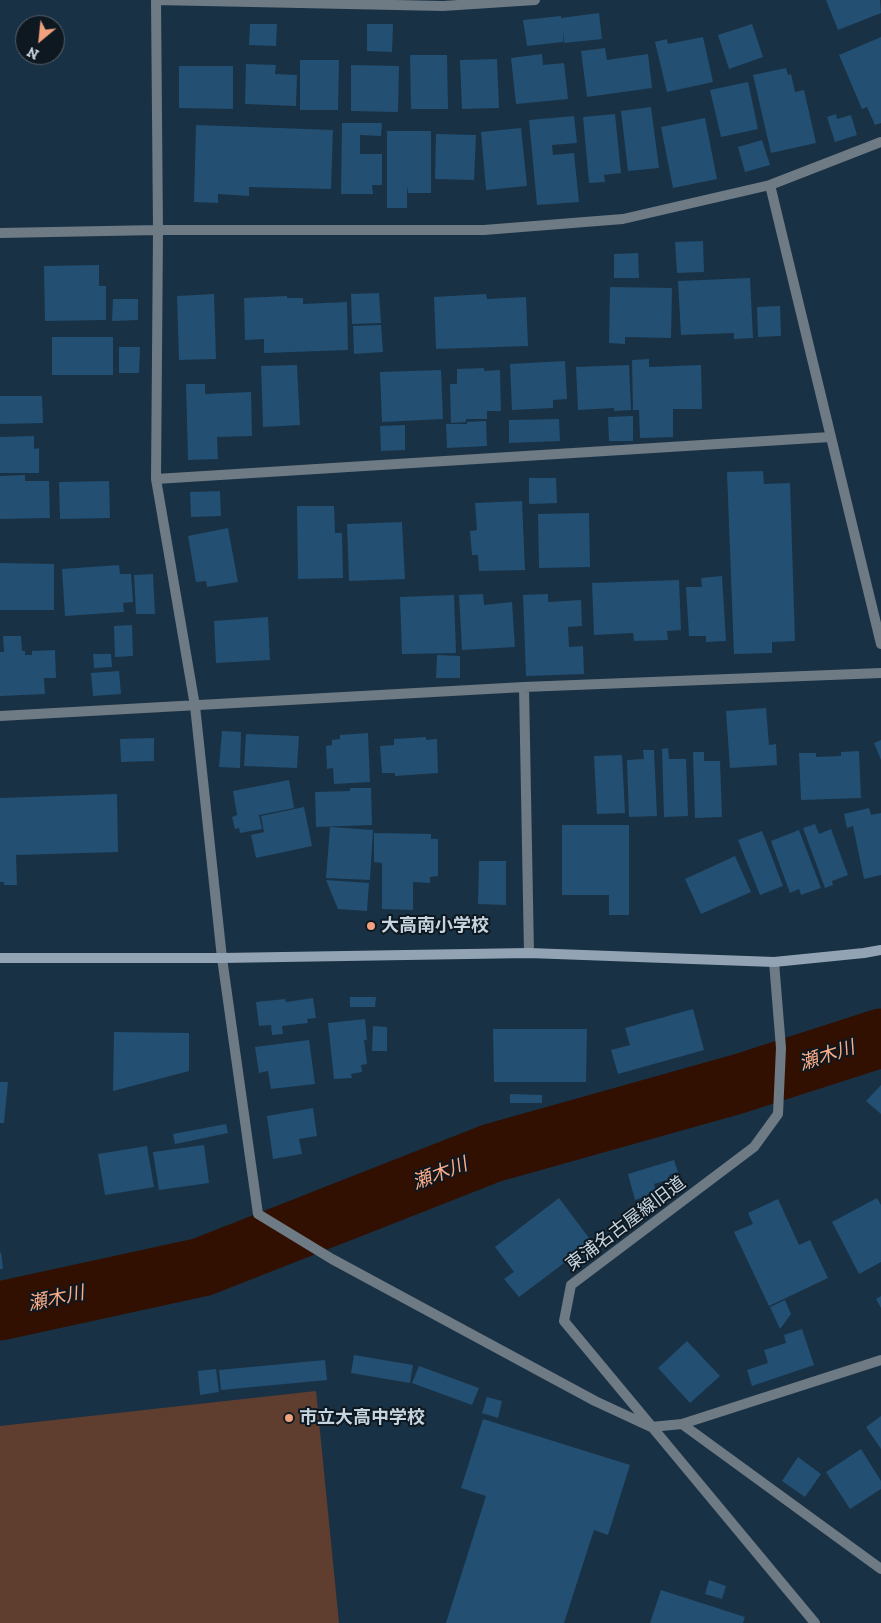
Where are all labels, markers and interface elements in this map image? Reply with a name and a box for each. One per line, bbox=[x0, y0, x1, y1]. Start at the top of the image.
north arrow bbox=[15, 15, 65, 65]
text: N bbox=[25, 43, 42, 63]
place label: 大高南小学校 bbox=[381, 915, 489, 937]
marker: 大高南小学校 bbox=[365, 920, 377, 932]
water label: 瀬木川 bbox=[796, 1036, 858, 1076]
water label: 瀬木川 bbox=[409, 1153, 471, 1195]
street label: 東浦名古屋線旧道 bbox=[562, 1172, 690, 1276]
water label: 瀬木川 bbox=[26, 1282, 86, 1316]
place label: 市立大高中学校 bbox=[299, 1407, 425, 1429]
marker: 市立大高中学校 bbox=[283, 1412, 295, 1424]

